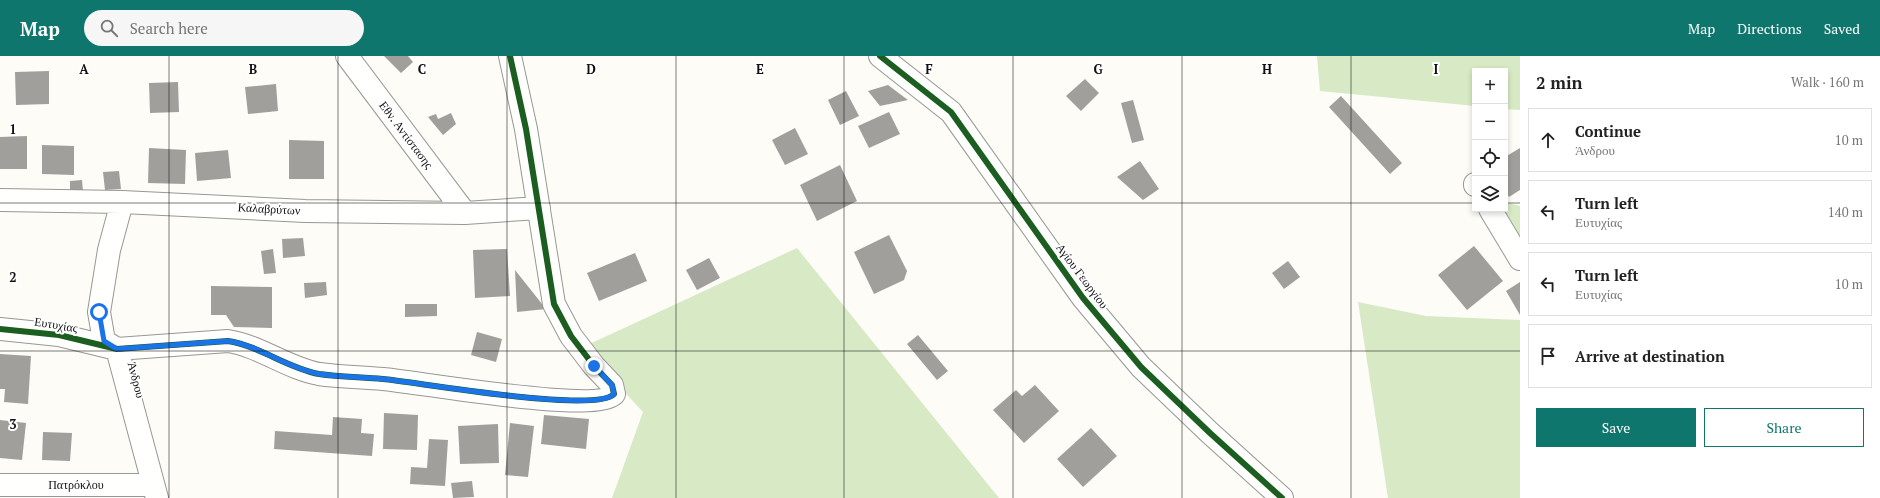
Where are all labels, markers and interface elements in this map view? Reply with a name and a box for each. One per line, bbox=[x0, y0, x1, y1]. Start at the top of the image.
search box bbox=[84, 10, 364, 46]
text: Map bbox=[20, 16, 60, 41]
icon: search bbox=[98, 17, 120, 39]
text: Search here bbox=[130, 18, 208, 38]
text: Map bbox=[1688, 19, 1715, 38]
text: Directions bbox=[1737, 19, 1802, 38]
text: Saved bbox=[1824, 19, 1860, 38]
text: A bbox=[79, 60, 89, 78]
text: B bbox=[249, 60, 257, 78]
text: C bbox=[418, 60, 426, 78]
text: D bbox=[586, 60, 596, 78]
text: E bbox=[756, 60, 764, 78]
text: F bbox=[925, 60, 933, 78]
text: G bbox=[1093, 60, 1103, 78]
text: H bbox=[1262, 60, 1272, 78]
text: I bbox=[1434, 60, 1439, 78]
map controls bbox=[1472, 68, 1508, 212]
button: + bbox=[1472, 68, 1508, 104]
text: 2 min bbox=[1536, 71, 1583, 94]
text: Walk · 160 m bbox=[1791, 73, 1864, 91]
street label: Εθν. Αντίστασης bbox=[376, 98, 437, 172]
button: − bbox=[1472, 104, 1508, 140]
text: 1 bbox=[9, 120, 17, 138]
text: Continue bbox=[1575, 121, 1641, 141]
icon: ahead bbox=[1537, 129, 1559, 151]
text: 10 m bbox=[1835, 131, 1863, 149]
button: locate bbox=[1472, 140, 1508, 176]
text: Άνδρου bbox=[1575, 141, 1615, 159]
button: layers bbox=[1472, 176, 1508, 212]
text: Turn left bbox=[1575, 193, 1639, 213]
street label: Καλαβρύτων bbox=[237, 199, 301, 218]
icon: left bbox=[1537, 201, 1559, 223]
text: 140 m bbox=[1828, 203, 1863, 221]
text: Ευτυχίας bbox=[1575, 213, 1622, 231]
street label: Αγίου Γεωργίου bbox=[1053, 240, 1112, 311]
text: Turn left bbox=[1575, 265, 1639, 285]
text: 2 bbox=[9, 268, 17, 286]
icon: left bbox=[1537, 273, 1559, 295]
text: 10 m bbox=[1835, 275, 1863, 293]
text: Ευτυχίας bbox=[1575, 285, 1622, 303]
route start bbox=[90, 303, 108, 321]
street label: Ευτυχίας bbox=[33, 314, 79, 335]
icon: arrive bbox=[1537, 345, 1559, 367]
text: Arrive at destination bbox=[1575, 346, 1725, 366]
route end bbox=[585, 357, 603, 375]
street label: Άνδρου bbox=[124, 360, 149, 400]
button: Save bbox=[1536, 408, 1696, 447]
button: Share bbox=[1704, 408, 1864, 447]
text: 3 bbox=[9, 415, 17, 433]
street label: Πατρόκλου bbox=[48, 477, 104, 492]

